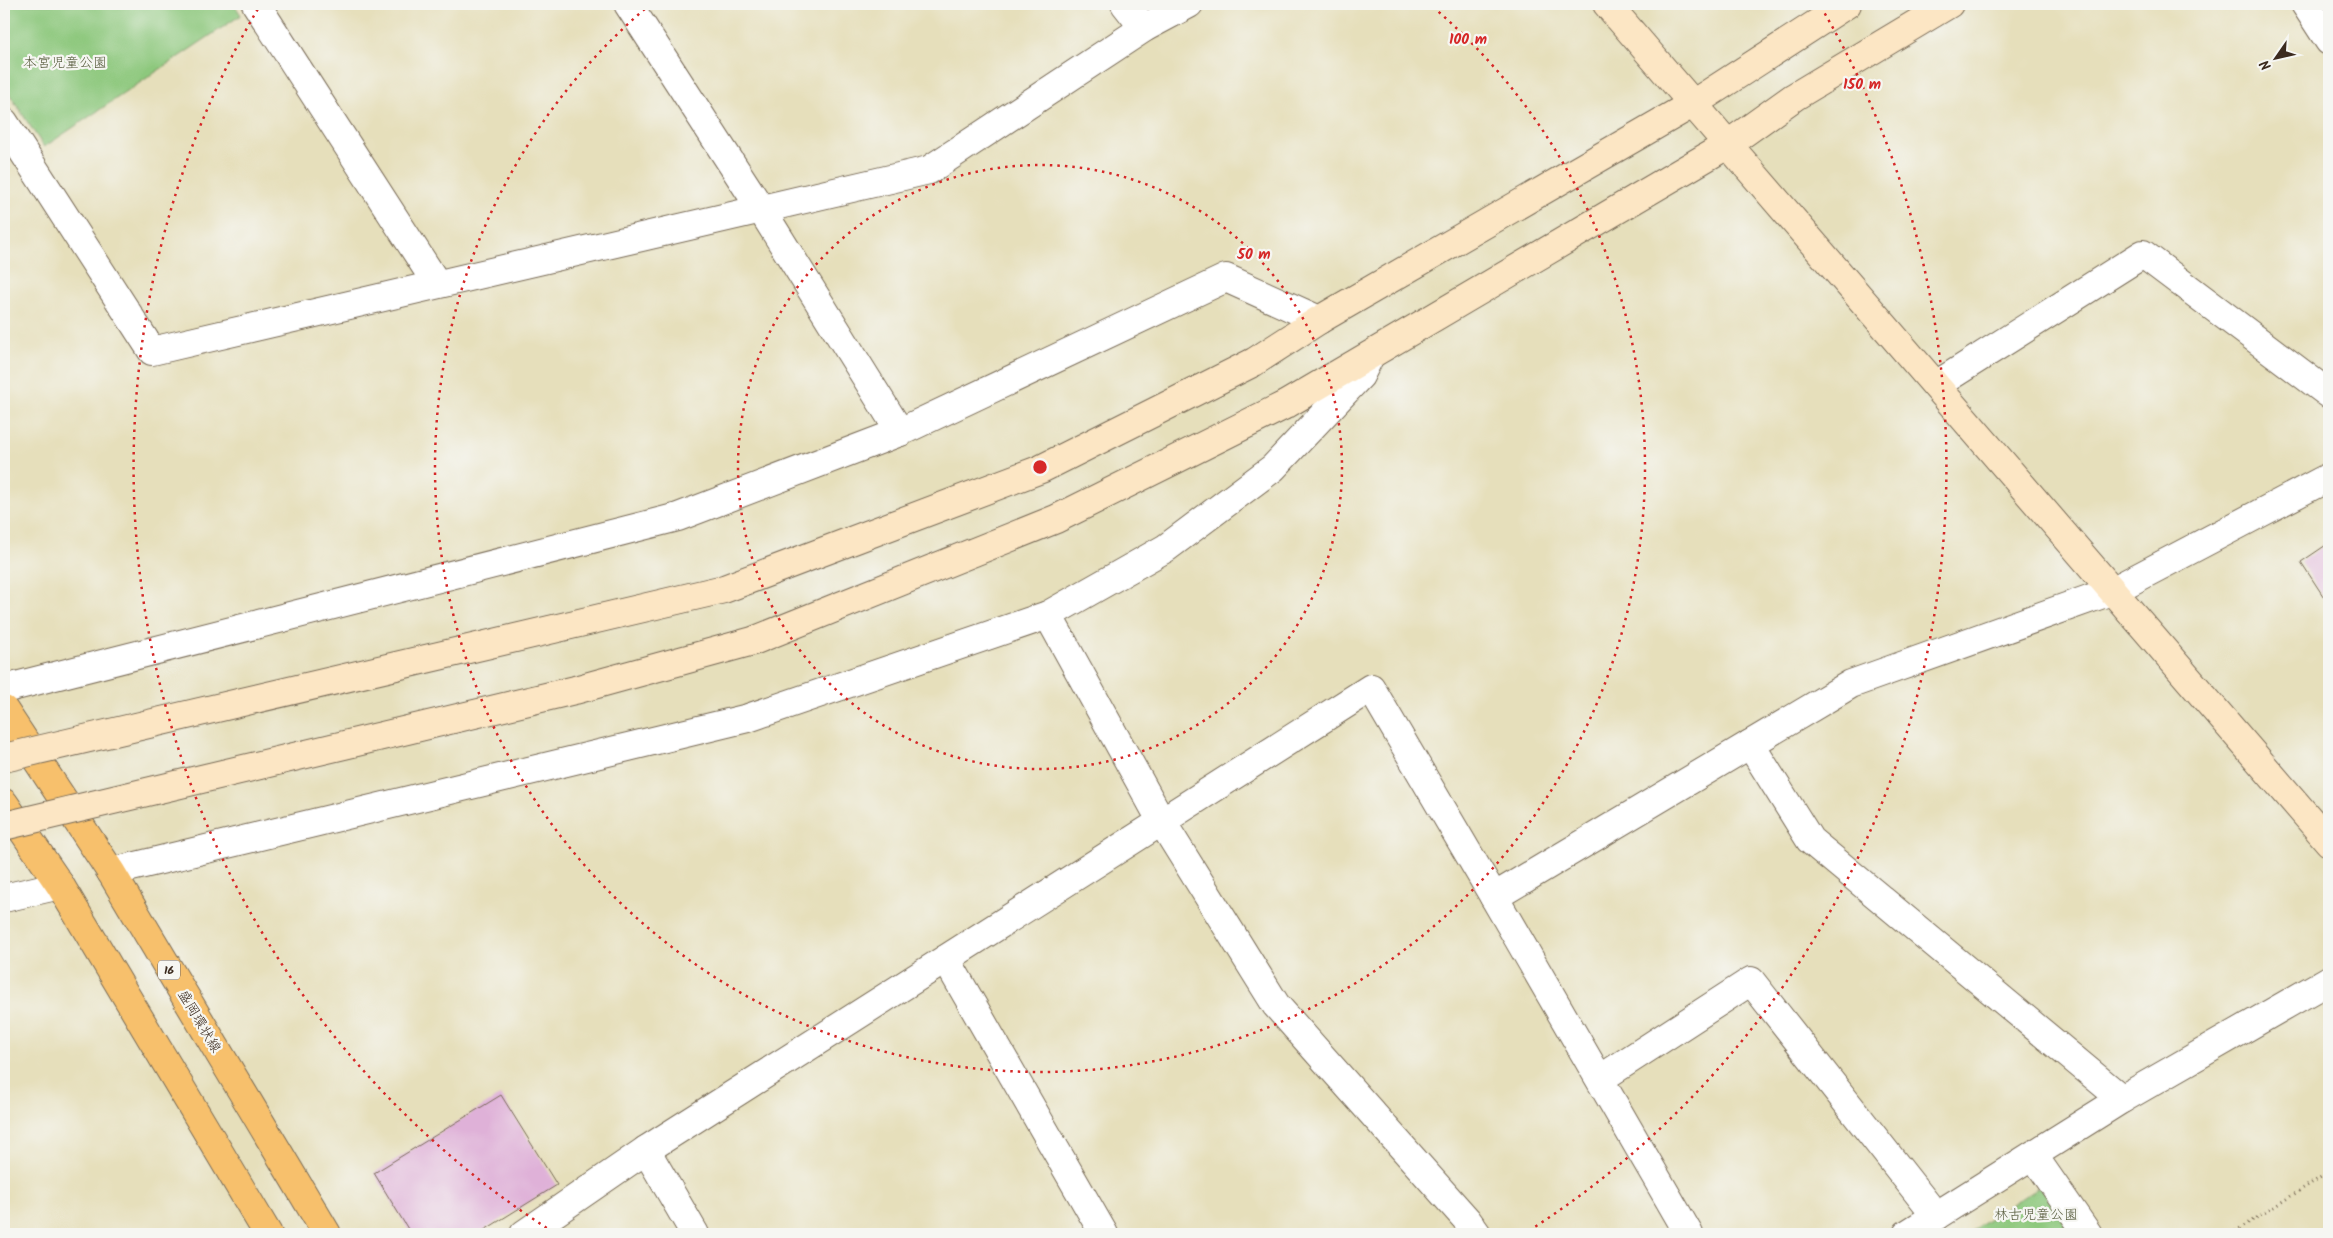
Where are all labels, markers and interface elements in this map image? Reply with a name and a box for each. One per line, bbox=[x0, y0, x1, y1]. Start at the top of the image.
text: 100 m bbox=[1449, 28, 1487, 52]
north arrow bbox=[2250, 32, 2300, 82]
park label: 本宮児童公園 bbox=[23, 52, 107, 74]
text: N bbox=[2254, 55, 2278, 75]
text: 150 m bbox=[1843, 73, 1881, 97]
text: 50 m bbox=[1236, 243, 1271, 267]
centre of rings bbox=[1031, 458, 1049, 476]
road number: 16 bbox=[158, 960, 180, 980]
street label: 盛岡環状線 bbox=[172, 986, 227, 1057]
park label: 林古児童公園 bbox=[1994, 1204, 2078, 1226]

